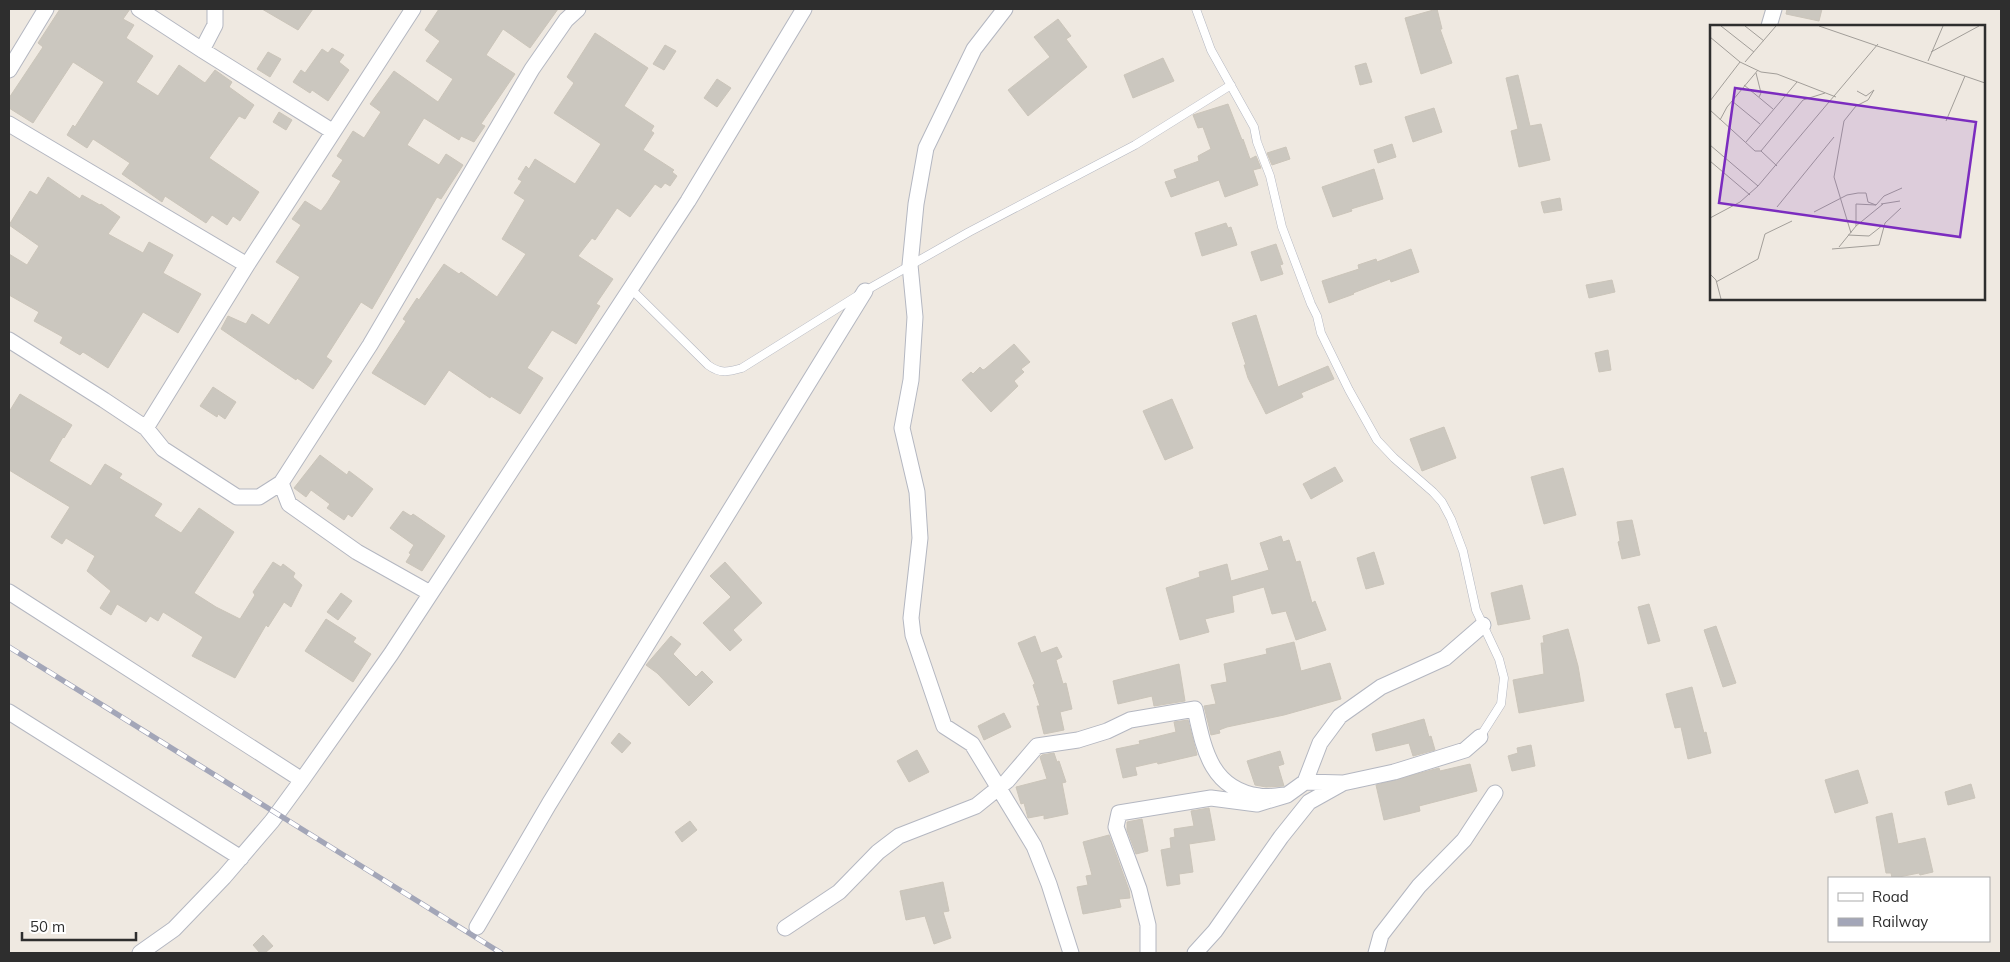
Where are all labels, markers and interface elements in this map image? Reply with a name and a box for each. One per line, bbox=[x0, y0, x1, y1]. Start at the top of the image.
inset map bbox=[1710, 25, 1985, 300]
legend bbox=[1828, 877, 1990, 942]
text: Road bbox=[1872, 887, 1909, 906]
scale bar bbox=[22, 910, 136, 942]
text: Railway bbox=[1872, 912, 1928, 931]
text: 50 m bbox=[30, 917, 65, 936]

